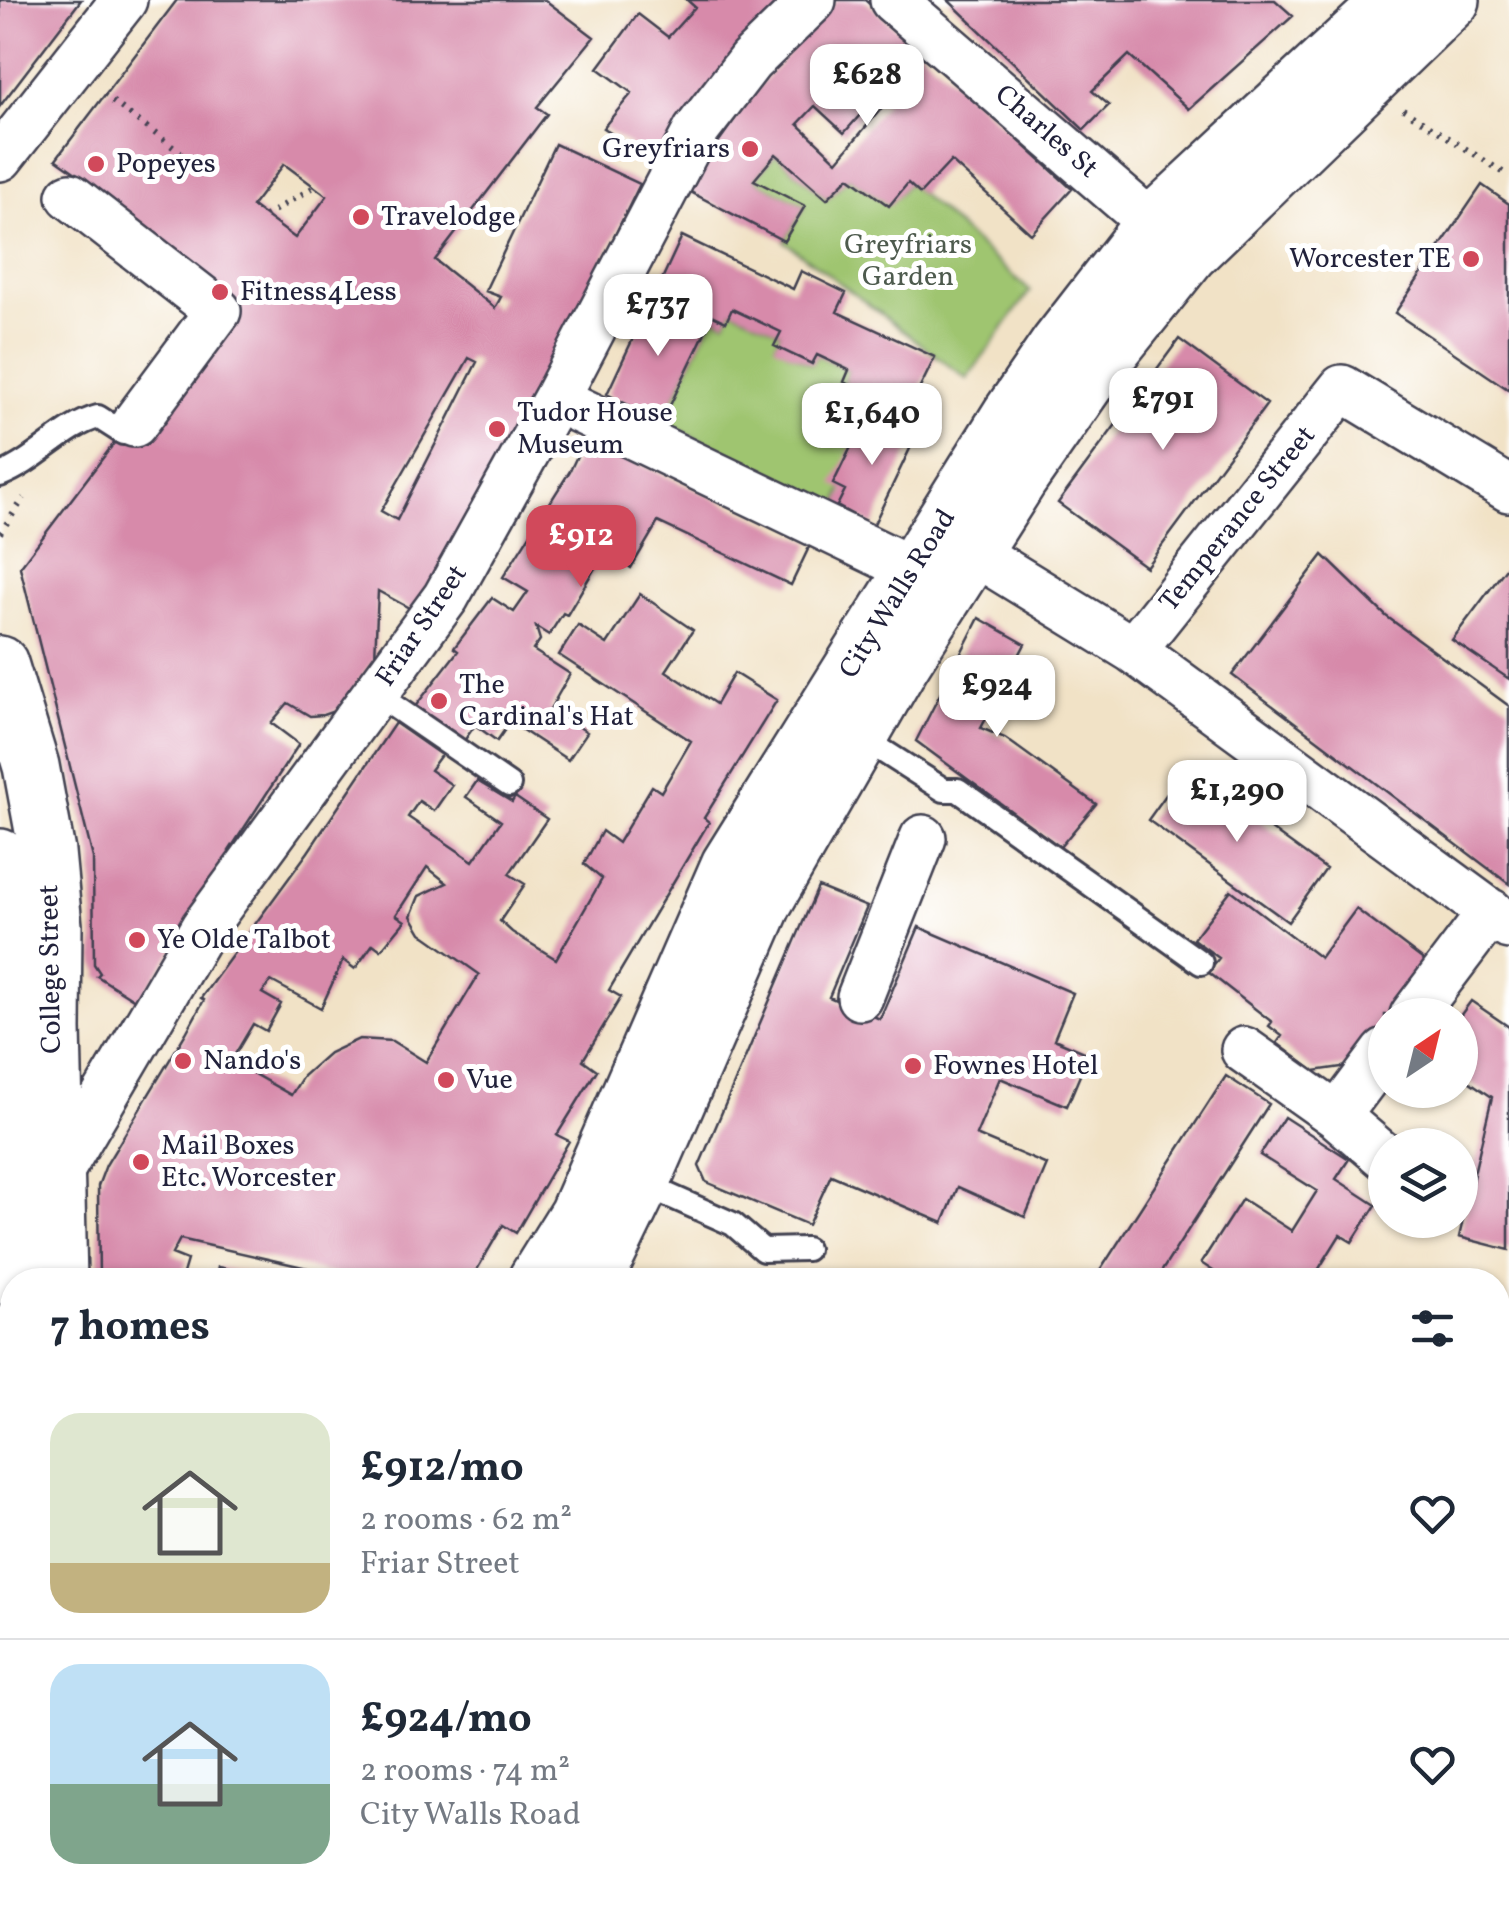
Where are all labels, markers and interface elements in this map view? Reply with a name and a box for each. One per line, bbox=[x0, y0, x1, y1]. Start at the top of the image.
pin: £628 bbox=[808, 44, 926, 129]
text: £628 bbox=[832, 54, 902, 98]
street label: Charles St bbox=[986, 76, 1106, 188]
place label: Greyfriars bbox=[602, 130, 730, 169]
marker: Greyfriars bbox=[739, 138, 761, 160]
place label: Popeyes bbox=[116, 145, 216, 184]
marker: Popeyes bbox=[85, 153, 107, 175]
place label: Travelodge bbox=[381, 198, 516, 237]
marker: Travelodge bbox=[350, 206, 372, 228]
park label: Greyfriars Garden bbox=[844, 226, 972, 297]
place label: Worcester TE bbox=[1289, 240, 1451, 279]
marker: Worcester TE bbox=[1460, 248, 1482, 270]
place label: Fitness4Less bbox=[240, 273, 397, 312]
pin: £737 bbox=[599, 274, 717, 359]
marker: Fitness4Less bbox=[209, 281, 231, 303]
text: £737 bbox=[626, 284, 690, 328]
pin: £791 bbox=[1104, 368, 1222, 453]
text: £791 bbox=[1131, 378, 1195, 422]
pin: £1,640 bbox=[791, 383, 953, 468]
text: £1,640 bbox=[824, 393, 920, 437]
place label: Tudor House Museum bbox=[517, 394, 673, 465]
marker: Tudor House Museum bbox=[486, 418, 508, 440]
street label: Temperance Street bbox=[1151, 418, 1325, 620]
street label: City Walls Road bbox=[830, 502, 966, 686]
pin: £912 bbox=[522, 505, 640, 590]
text: £912 bbox=[548, 515, 614, 559]
street label: Friar Street bbox=[367, 557, 477, 695]
pin: £924 bbox=[938, 655, 1056, 740]
text: £924 bbox=[961, 665, 1033, 709]
place label: The Cardinal's Hat bbox=[459, 666, 634, 737]
marker: The Cardinal's Hat bbox=[428, 690, 450, 712]
pin: £1,290 bbox=[1156, 760, 1318, 845]
text: £1,290 bbox=[1190, 770, 1284, 814]
street label: College Street bbox=[30, 884, 72, 1054]
place label: Ye Olde Talbot bbox=[157, 921, 331, 960]
marker: Ye Olde Talbot bbox=[126, 929, 148, 951]
north arrow bbox=[1368, 998, 1478, 1108]
map controls bbox=[1368, 998, 1478, 1238]
place label: Nando's bbox=[203, 1042, 301, 1081]
place label: Fownes Hotel bbox=[933, 1047, 1098, 1086]
marker: Nando's bbox=[172, 1050, 194, 1072]
marker: Fownes Hotel bbox=[902, 1055, 924, 1077]
place label: Vue bbox=[466, 1061, 513, 1100]
marker: Vue bbox=[435, 1069, 457, 1091]
place label: Mail Boxes Etc. Worcester bbox=[161, 1127, 336, 1198]
button: layers bbox=[1368, 1128, 1478, 1238]
marker: Mail Boxes Etc. Worcester bbox=[130, 1151, 152, 1173]
text: 7 homes bbox=[50, 1299, 210, 1358]
icon: filters bbox=[1405, 1301, 1460, 1356]
text: £912/mo bbox=[360, 1440, 524, 1499]
icon: home bbox=[130, 1453, 250, 1573]
icon: heart bbox=[1405, 1486, 1460, 1541]
text: 2 rooms · 62 m² bbox=[360, 1499, 572, 1543]
text: Friar Street bbox=[360, 1543, 520, 1587]
text: £924/mo bbox=[360, 1691, 532, 1750]
icon: home bbox=[130, 1704, 250, 1824]
icon: heart bbox=[1405, 1737, 1460, 1792]
text: 2 rooms · 74 m² bbox=[360, 1750, 570, 1794]
text: City Walls Road bbox=[360, 1794, 581, 1838]

